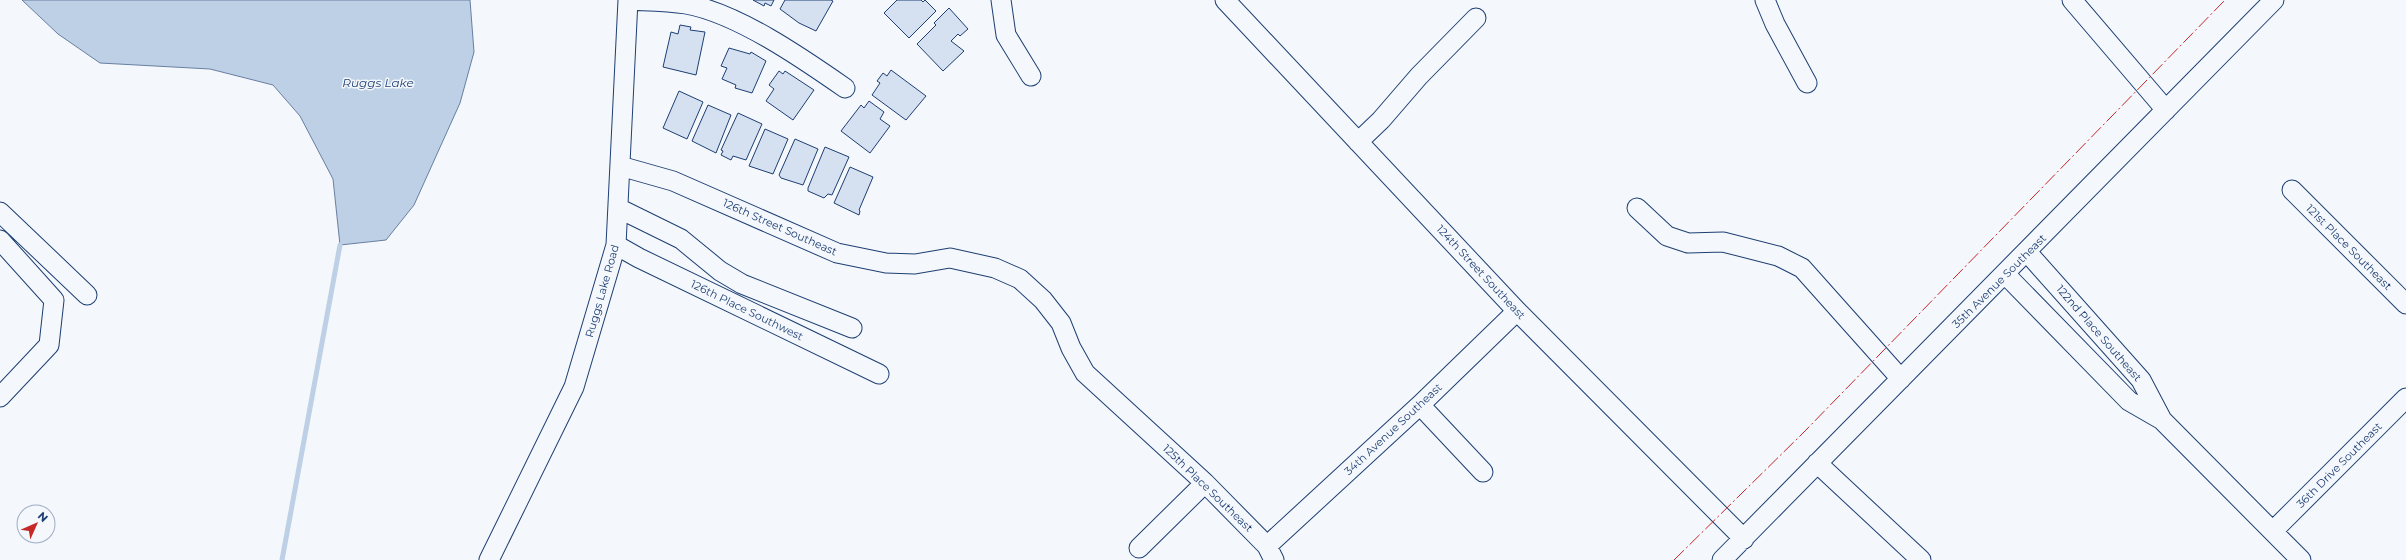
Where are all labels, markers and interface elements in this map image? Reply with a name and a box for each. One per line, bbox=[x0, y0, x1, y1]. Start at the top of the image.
water label: Ruggs Lake bbox=[342, 75, 414, 90]
street label: 126th Street Southeast bbox=[721, 195, 840, 259]
street label: 121st Place Southeast bbox=[2303, 201, 2395, 293]
street label: 124th Street Southeast bbox=[1434, 222, 1529, 322]
street label: 35th Avenue Southeast bbox=[1949, 231, 2049, 331]
street label: Ruggs Lake Road bbox=[582, 243, 622, 339]
street label: 126th Place Southwest bbox=[688, 277, 806, 344]
street label: 122nd Place Southeast bbox=[2053, 282, 2145, 384]
street label: 34th Avenue Southeast bbox=[1341, 380, 1445, 478]
street label: 36th Drive Southeast bbox=[2293, 419, 2385, 511]
street label: 125th Place Southeast bbox=[1160, 441, 1256, 535]
north arrow bbox=[16, 504, 56, 544]
text: N bbox=[35, 509, 51, 525]

